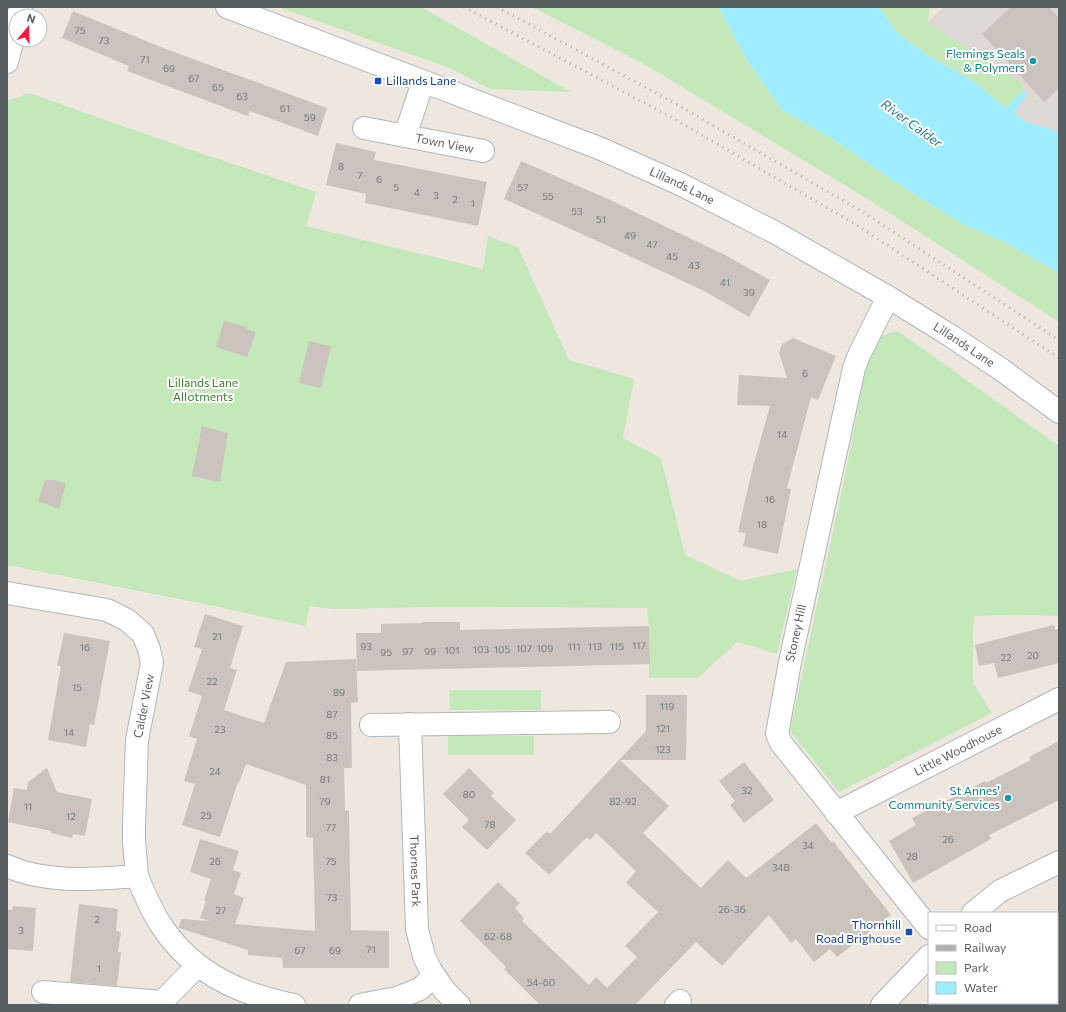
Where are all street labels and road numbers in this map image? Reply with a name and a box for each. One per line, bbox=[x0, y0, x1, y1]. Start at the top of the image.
street label: Town View bbox=[414, 130, 476, 155]
street label: Lillands Lane bbox=[648, 163, 717, 206]
street label: Lillands Lane bbox=[931, 319, 998, 369]
street label: Stoney Hill bbox=[782, 603, 808, 663]
street label: Calder View bbox=[130, 672, 156, 739]
street label: Little Woodhouse bbox=[911, 721, 1004, 778]
street label: Thornes Park bbox=[408, 834, 424, 908]

